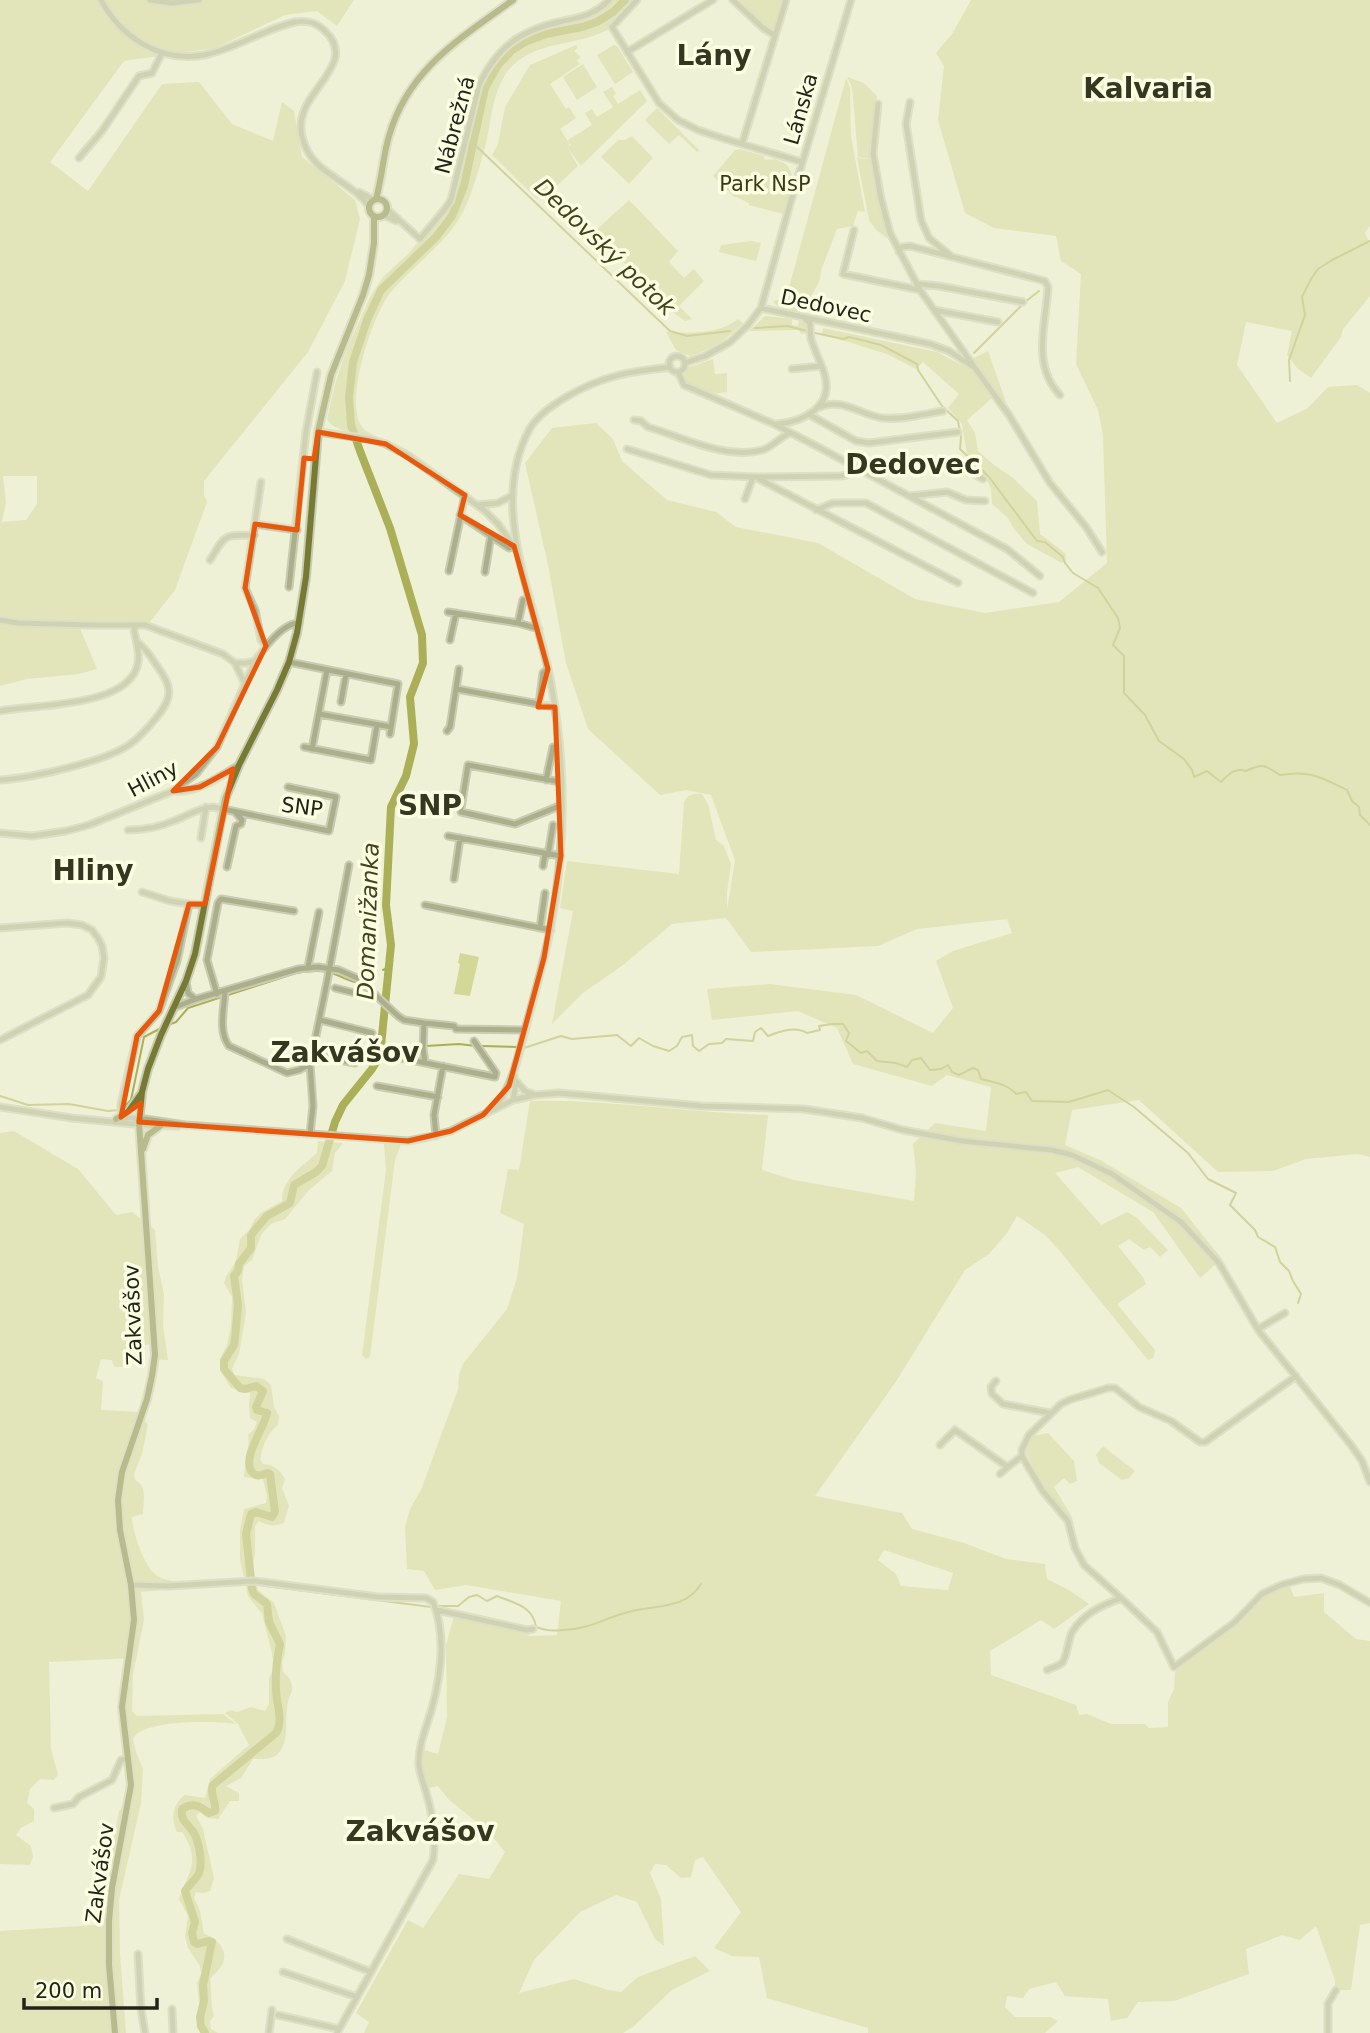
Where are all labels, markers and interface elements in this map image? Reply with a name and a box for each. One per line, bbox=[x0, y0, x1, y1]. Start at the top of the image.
district label: Lány bbox=[677, 39, 751, 72]
street label: Lánska bbox=[779, 70, 823, 148]
district label: Kalvaria bbox=[1083, 72, 1213, 105]
street label: Nábrežná bbox=[430, 73, 480, 177]
park label: Park NsP bbox=[719, 172, 811, 196]
water label: Dedovský potok bbox=[529, 173, 682, 322]
street label: Dedovec bbox=[778, 285, 874, 327]
district label: Dedovec bbox=[845, 448, 981, 481]
street label: Hliny bbox=[124, 756, 182, 802]
district label: SNP bbox=[398, 789, 462, 822]
street label: SNP bbox=[280, 793, 324, 821]
water label: Domanižanka bbox=[352, 842, 384, 1000]
district label: Hliny bbox=[53, 854, 133, 887]
district label: Zakvášov bbox=[270, 1036, 420, 1069]
street label: Zakvášov bbox=[119, 1264, 147, 1366]
district label: Zakvášov bbox=[345, 1815, 495, 1848]
street label: Zakvášov bbox=[81, 1821, 119, 1925]
scale bar bbox=[24, 1966, 158, 2010]
text: 200 m bbox=[35, 1979, 102, 2003]

